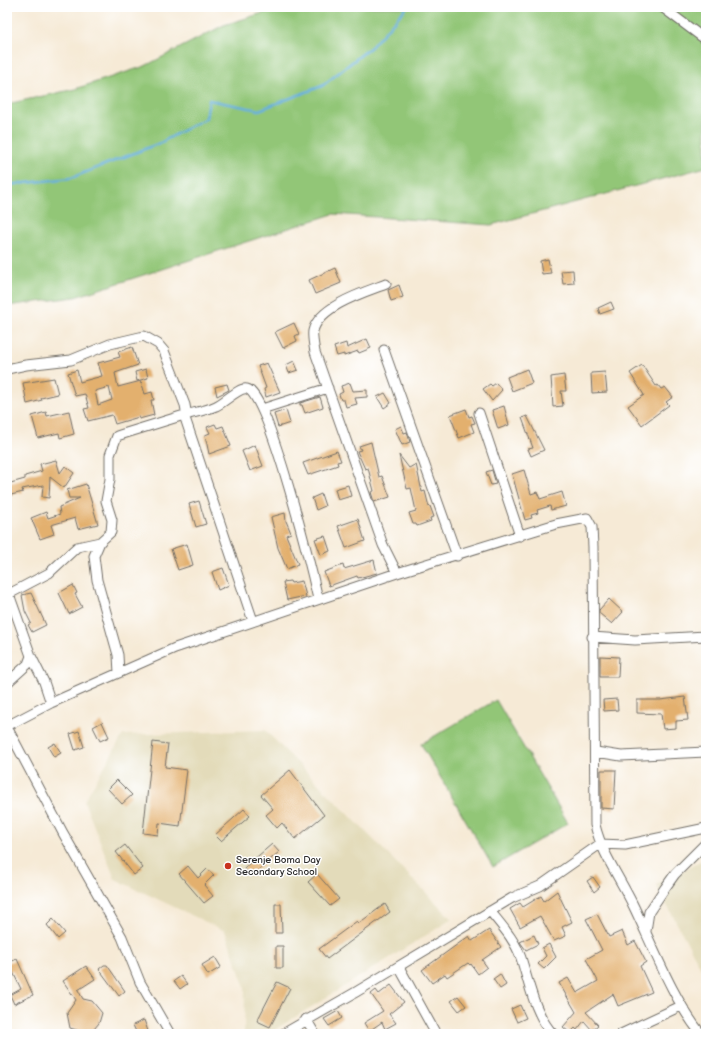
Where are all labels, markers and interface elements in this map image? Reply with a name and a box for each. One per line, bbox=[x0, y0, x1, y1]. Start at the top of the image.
place label: Serenje Boma Day Secondary School bbox=[236, 854, 321, 878]
marker: Serenje Boma Day Secondary School bbox=[223, 861, 233, 871]

